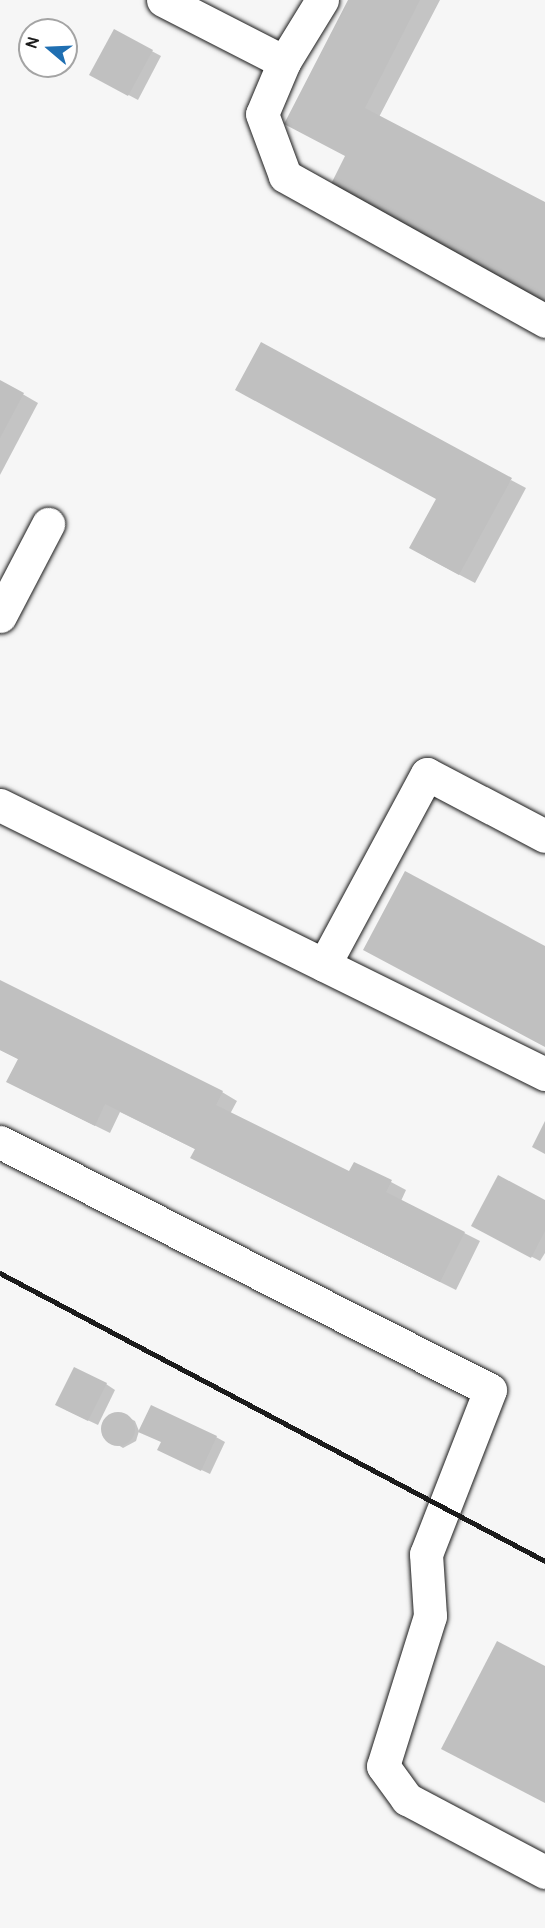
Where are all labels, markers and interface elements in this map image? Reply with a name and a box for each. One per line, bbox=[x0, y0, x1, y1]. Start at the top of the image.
north arrow bbox=[18, 18, 78, 78]
text: N bbox=[22, 34, 44, 51]

